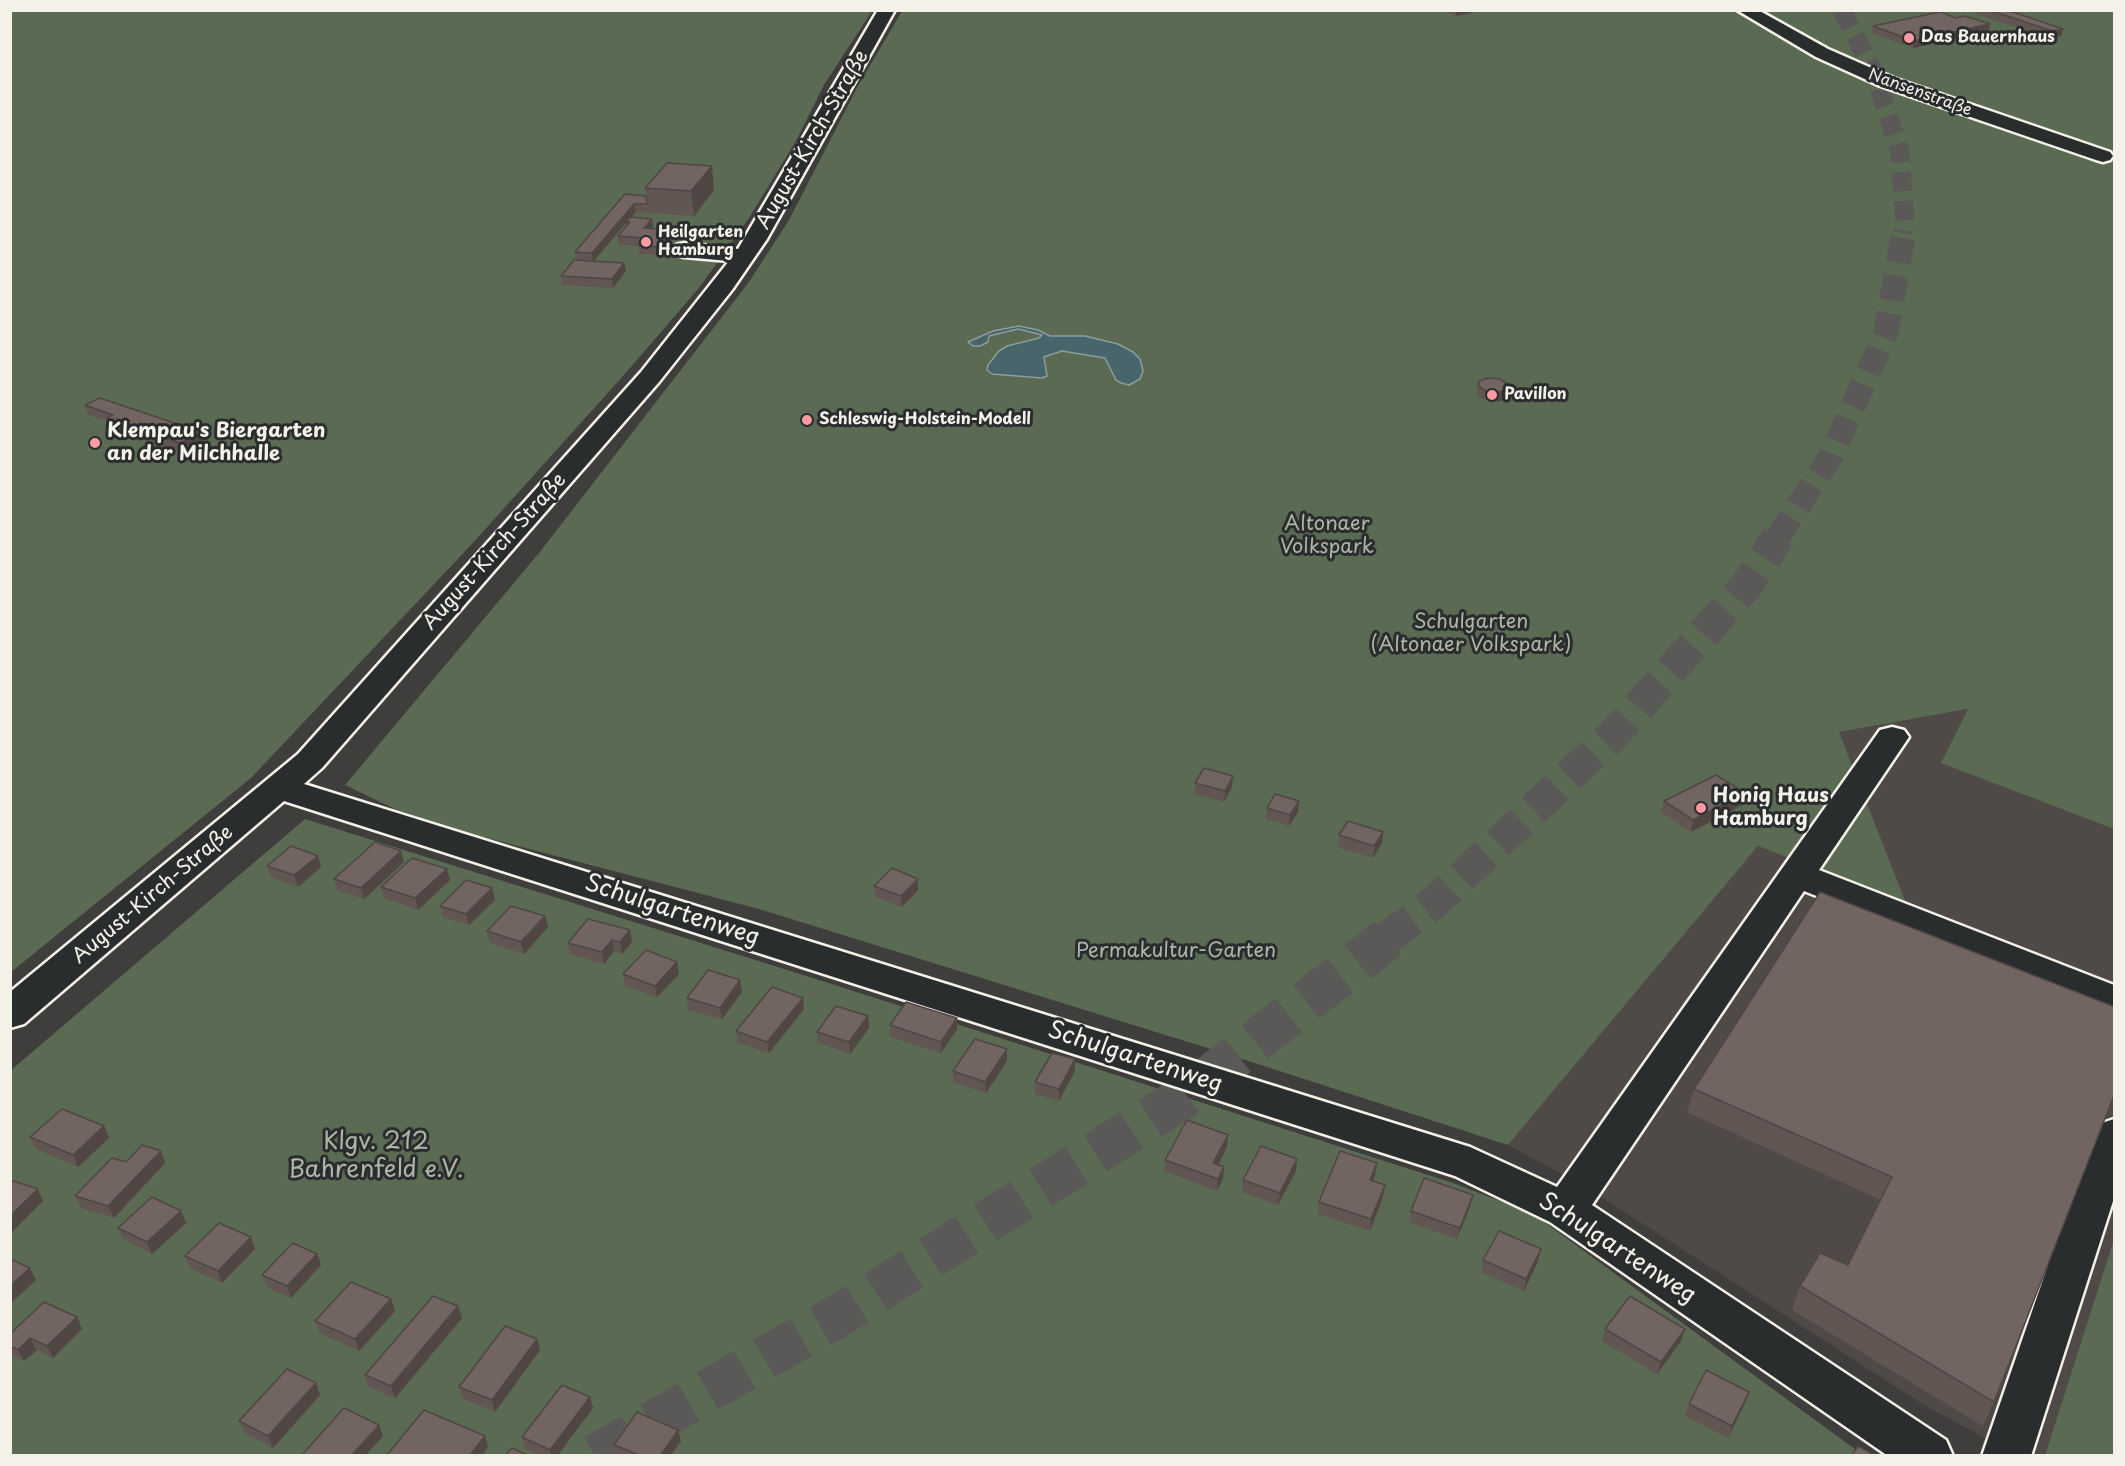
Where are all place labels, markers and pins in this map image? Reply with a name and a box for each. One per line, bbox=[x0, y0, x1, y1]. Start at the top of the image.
place label: Das Bauernhaus bbox=[1921, 28, 2055, 48]
marker: Das Bauernhaus bbox=[1902, 31, 1916, 45]
place label: Heilgarten Hamburg bbox=[658, 223, 743, 261]
marker: Heilgarten Hamburg bbox=[639, 235, 653, 249]
place label: Pavillon bbox=[1504, 385, 1567, 405]
marker: Pavillon bbox=[1485, 388, 1499, 402]
place label: Schleswig-Holstein-Modell bbox=[819, 410, 1031, 430]
marker: Schleswig-Holstein-Modell bbox=[800, 413, 814, 427]
place label: Klempau's Biergarten an der Milchhalle bbox=[107, 419, 325, 466]
marker: Klempau's Biergarten an der Milchhalle bbox=[88, 436, 102, 450]
place label: Honig Haus Hamburg bbox=[1713, 784, 1829, 831]
marker: Honig Haus Hamburg bbox=[1694, 801, 1708, 815]

